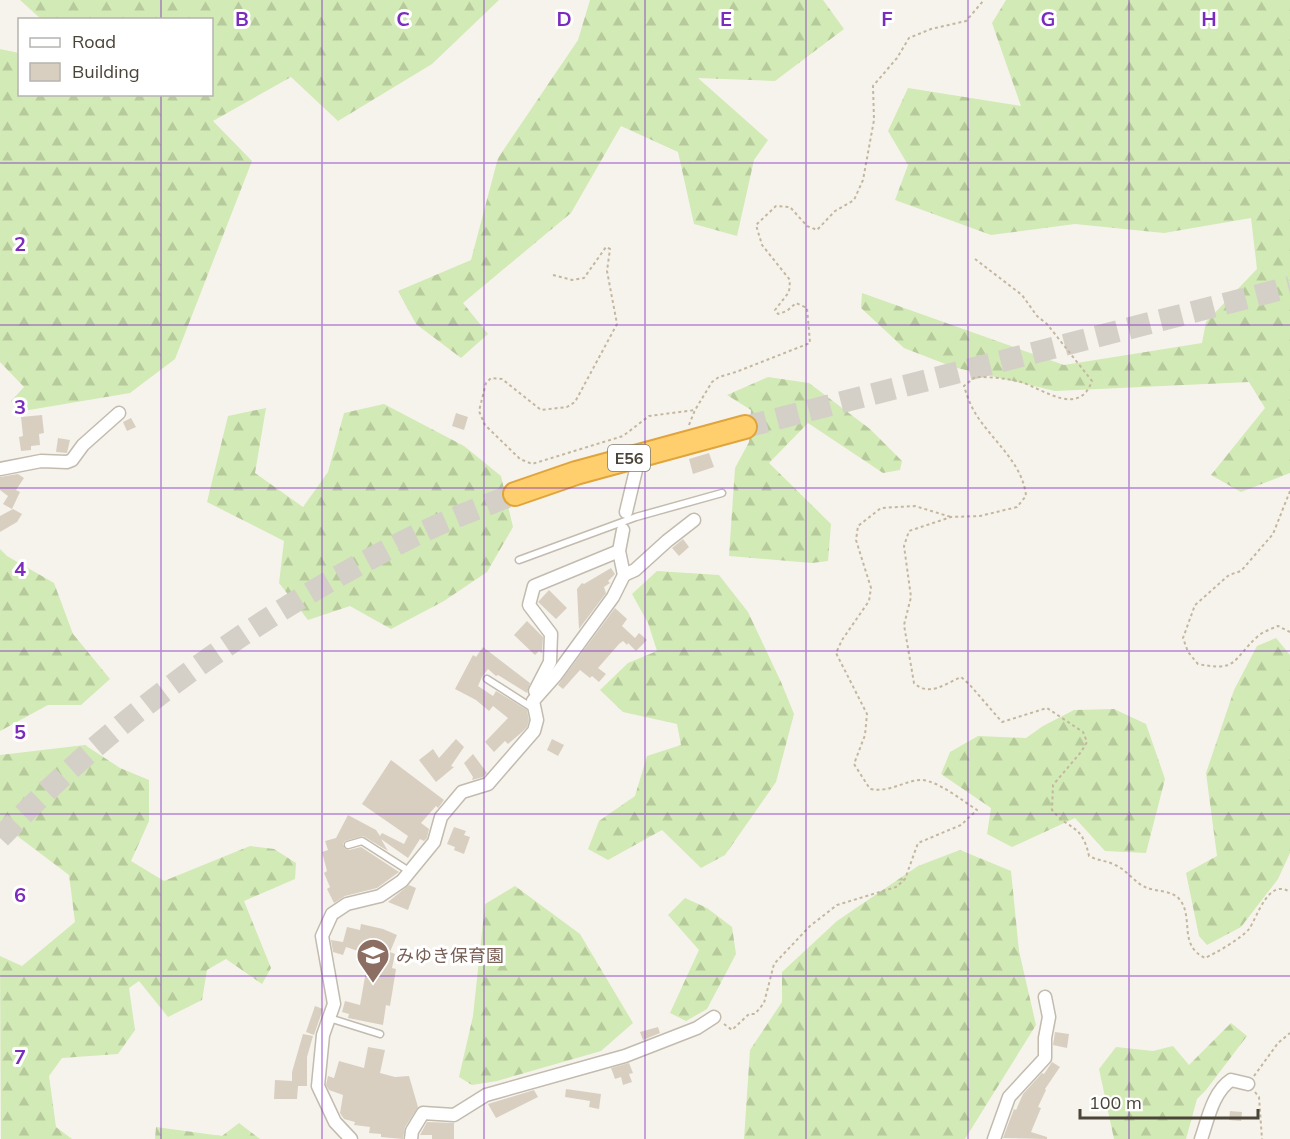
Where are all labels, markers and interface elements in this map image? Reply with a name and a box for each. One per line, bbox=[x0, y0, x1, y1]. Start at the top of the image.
text: B bbox=[235, 6, 249, 31]
text: C bbox=[396, 6, 410, 31]
text: D bbox=[556, 6, 572, 31]
text: E bbox=[720, 6, 732, 31]
text: F bbox=[881, 6, 893, 31]
text: G bbox=[1041, 6, 1055, 31]
text: H bbox=[1201, 6, 1217, 31]
legend bbox=[18, 18, 213, 96]
text: Road bbox=[72, 30, 116, 53]
text: Building bbox=[72, 60, 140, 83]
text: 2 bbox=[14, 231, 26, 256]
text: 3 bbox=[14, 394, 26, 419]
road number: E56 bbox=[608, 445, 650, 471]
text: 4 bbox=[14, 556, 26, 581]
text: 5 bbox=[14, 719, 26, 744]
text: 6 bbox=[14, 882, 26, 907]
school or university icon: みゆき保育園 bbox=[355, 937, 391, 984]
place label: みゆき保育園 bbox=[396, 944, 504, 967]
text: 7 bbox=[14, 1044, 26, 1069]
scale bar bbox=[1080, 1082, 1258, 1120]
text: 100 m bbox=[1089, 1091, 1142, 1114]

